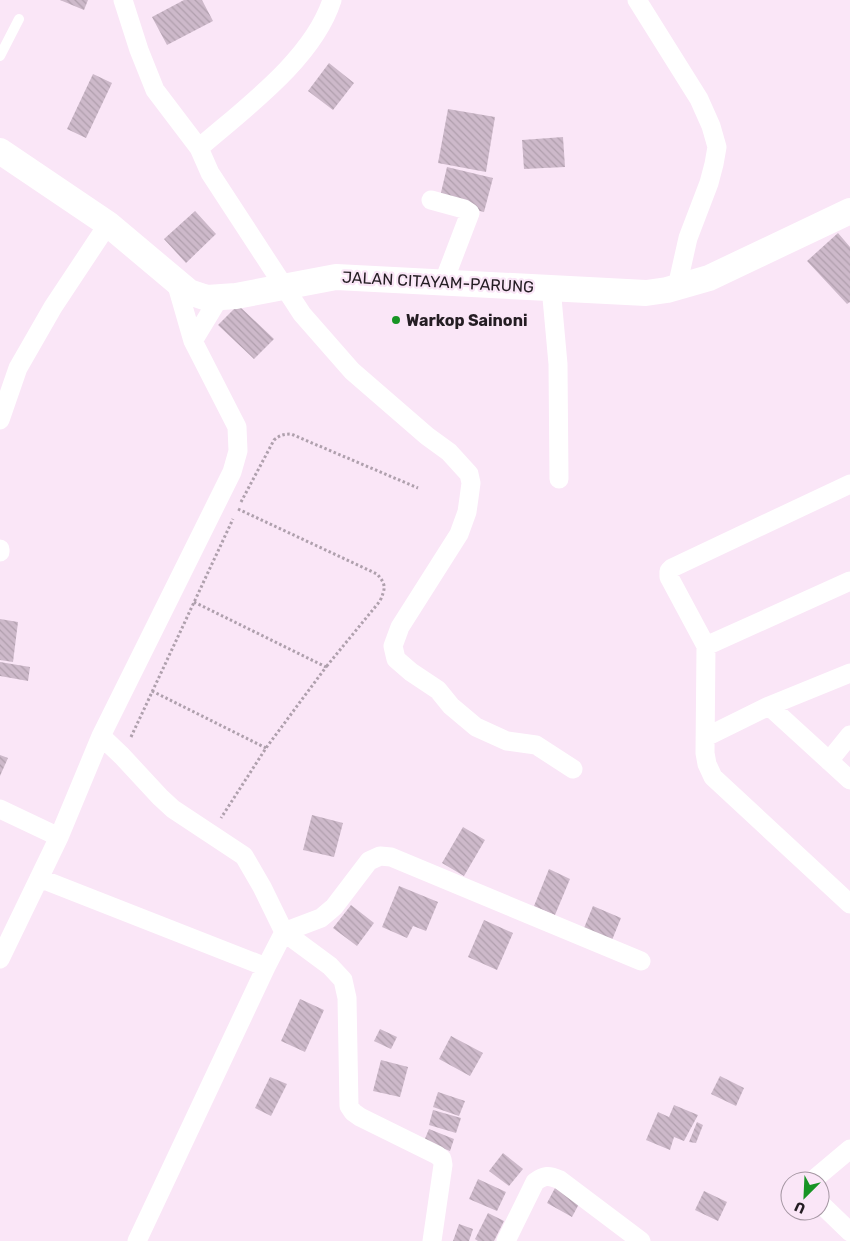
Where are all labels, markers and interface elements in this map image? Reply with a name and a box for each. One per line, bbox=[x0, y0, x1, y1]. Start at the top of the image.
street label: JALAN CITAYAM-PARUNG bbox=[341, 267, 535, 297]
place label: Warkop Sainoni bbox=[406, 311, 528, 330]
marker: Warkop Sainoni bbox=[390, 314, 402, 326]
north arrow bbox=[780, 1171, 830, 1221]
text: U bbox=[792, 1198, 808, 1217]

